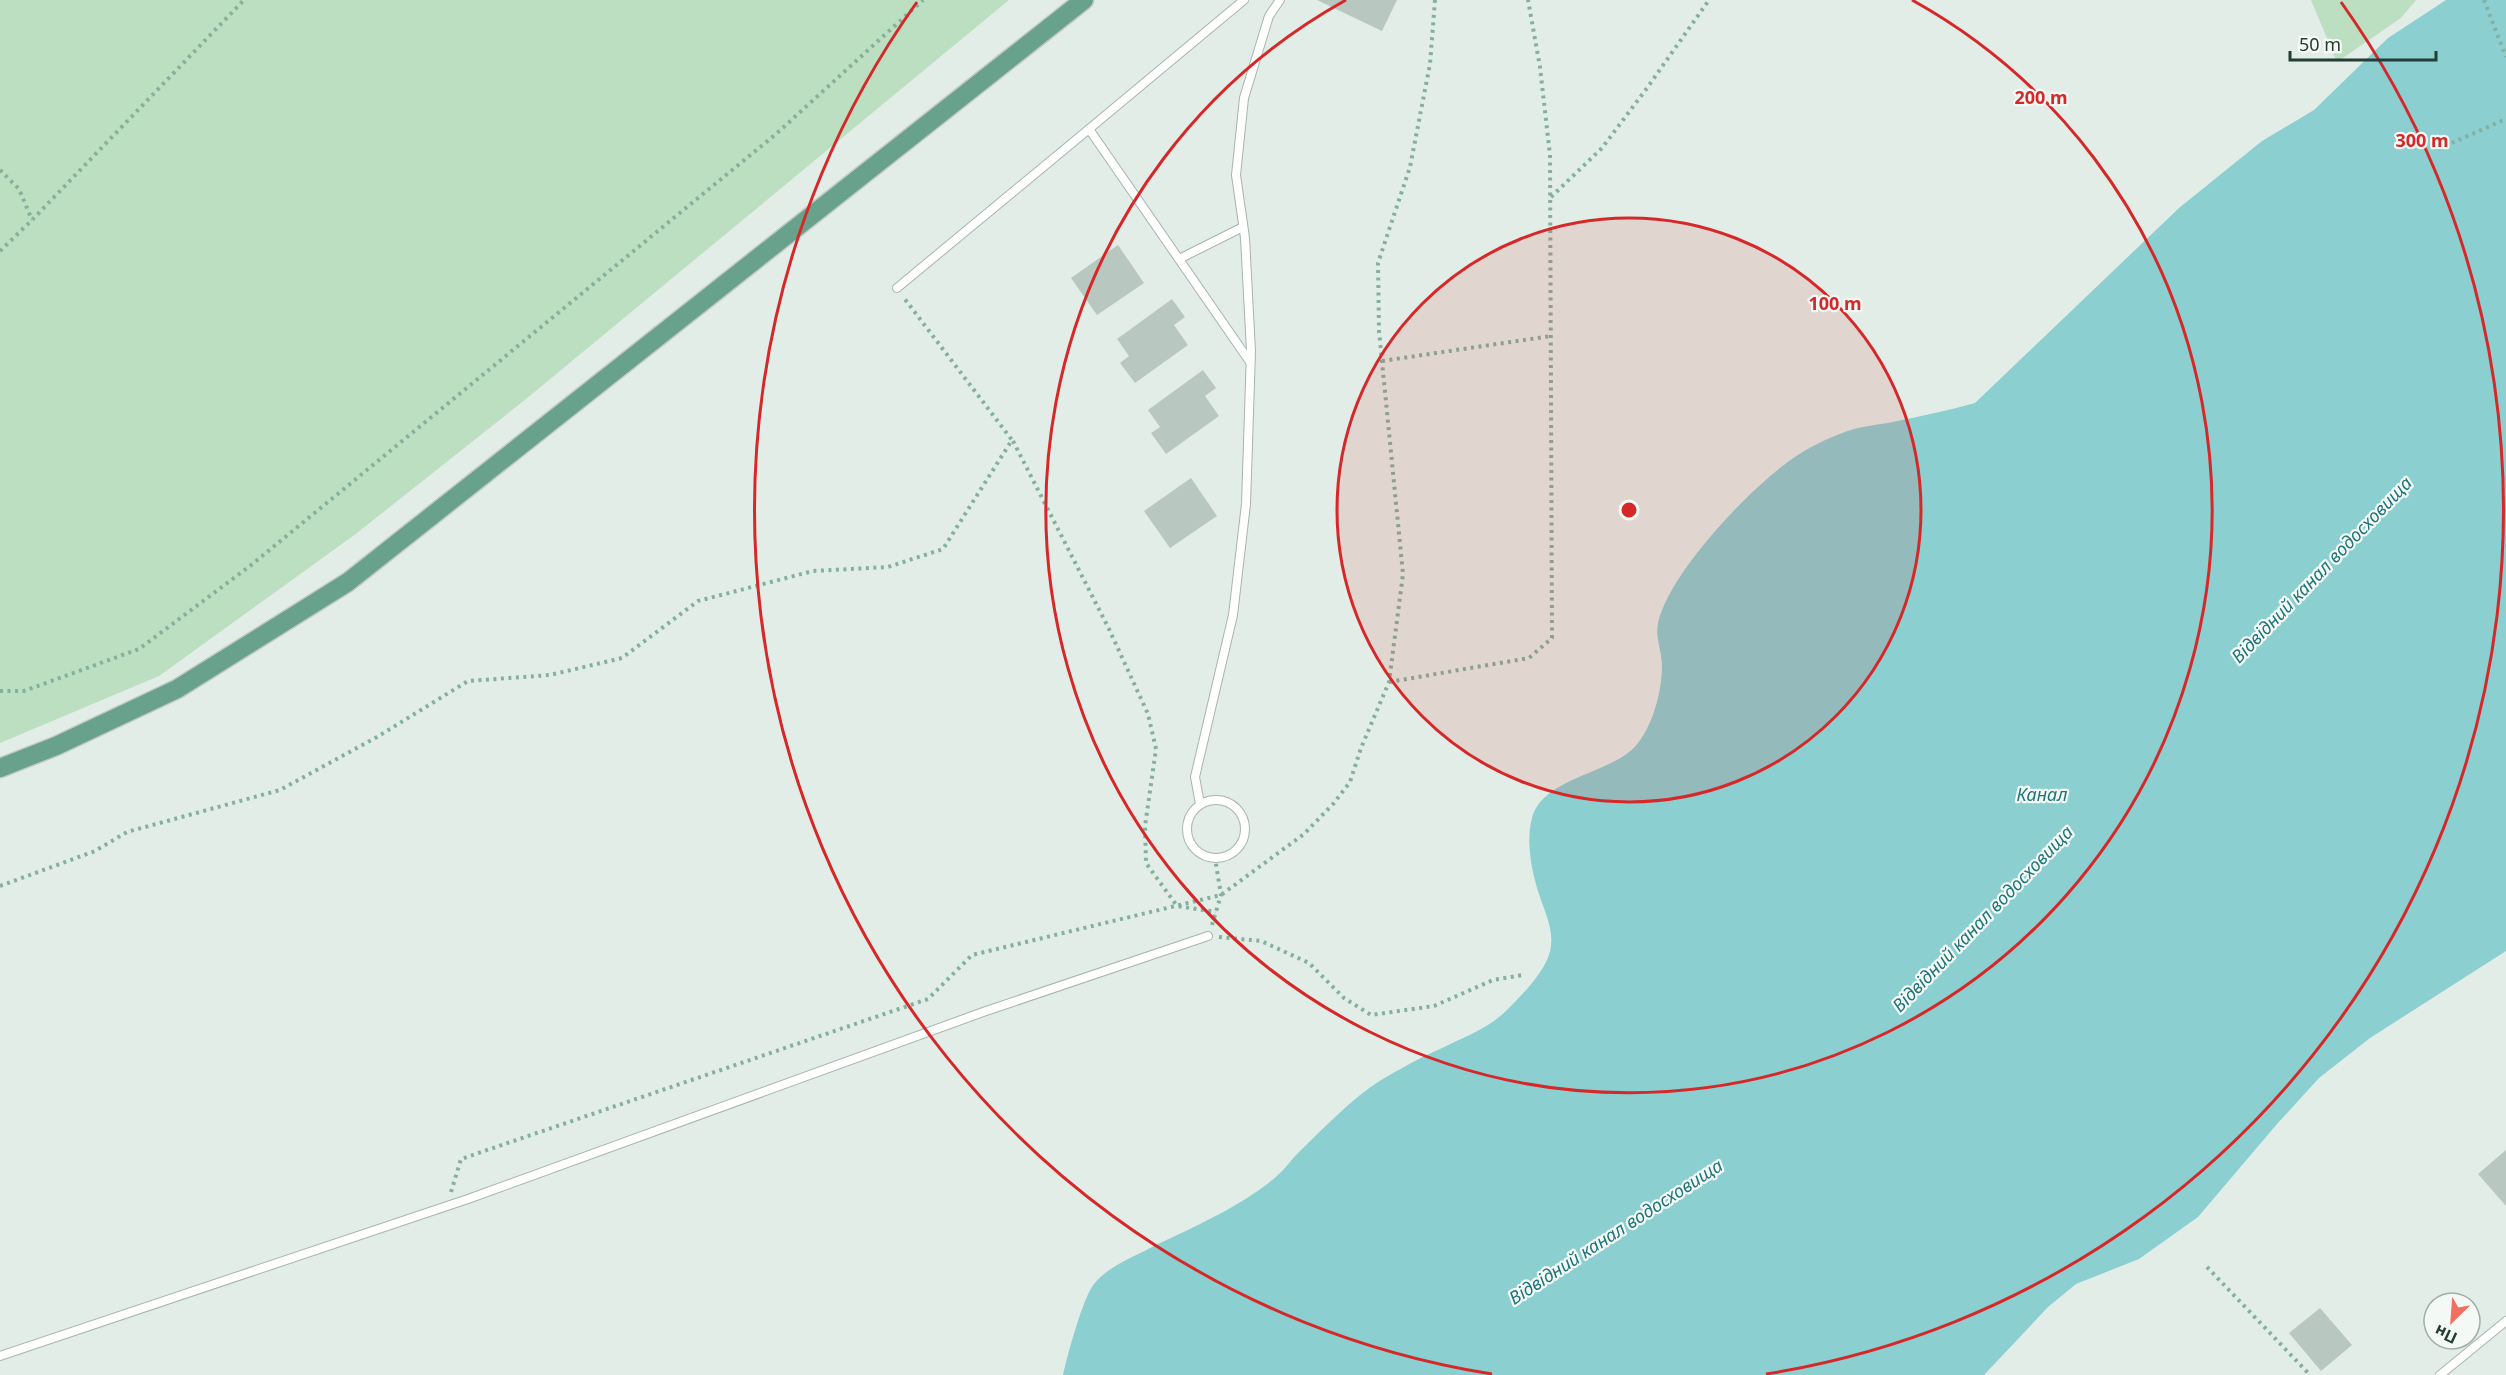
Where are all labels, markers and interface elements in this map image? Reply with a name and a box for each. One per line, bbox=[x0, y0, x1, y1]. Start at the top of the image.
scale bar bbox=[2290, 24, 2436, 62]
text: 50 m bbox=[2299, 32, 2341, 56]
text: 200 m bbox=[2014, 85, 2068, 109]
text: 300 m bbox=[2395, 128, 2449, 152]
text: 100 m bbox=[1808, 291, 1862, 315]
water label: Відвідний канал водосховища bbox=[2226, 471, 2417, 668]
centre of rings bbox=[1619, 500, 1639, 520]
water label: Канал bbox=[2017, 782, 2067, 806]
water label: Відвідний канал водосховища bbox=[1887, 820, 2078, 1017]
water label: Відвідний канал водосховища bbox=[1504, 1153, 1727, 1309]
north arrow bbox=[2422, 1291, 2482, 1351]
text: Пн bbox=[2431, 1320, 2461, 1349]

